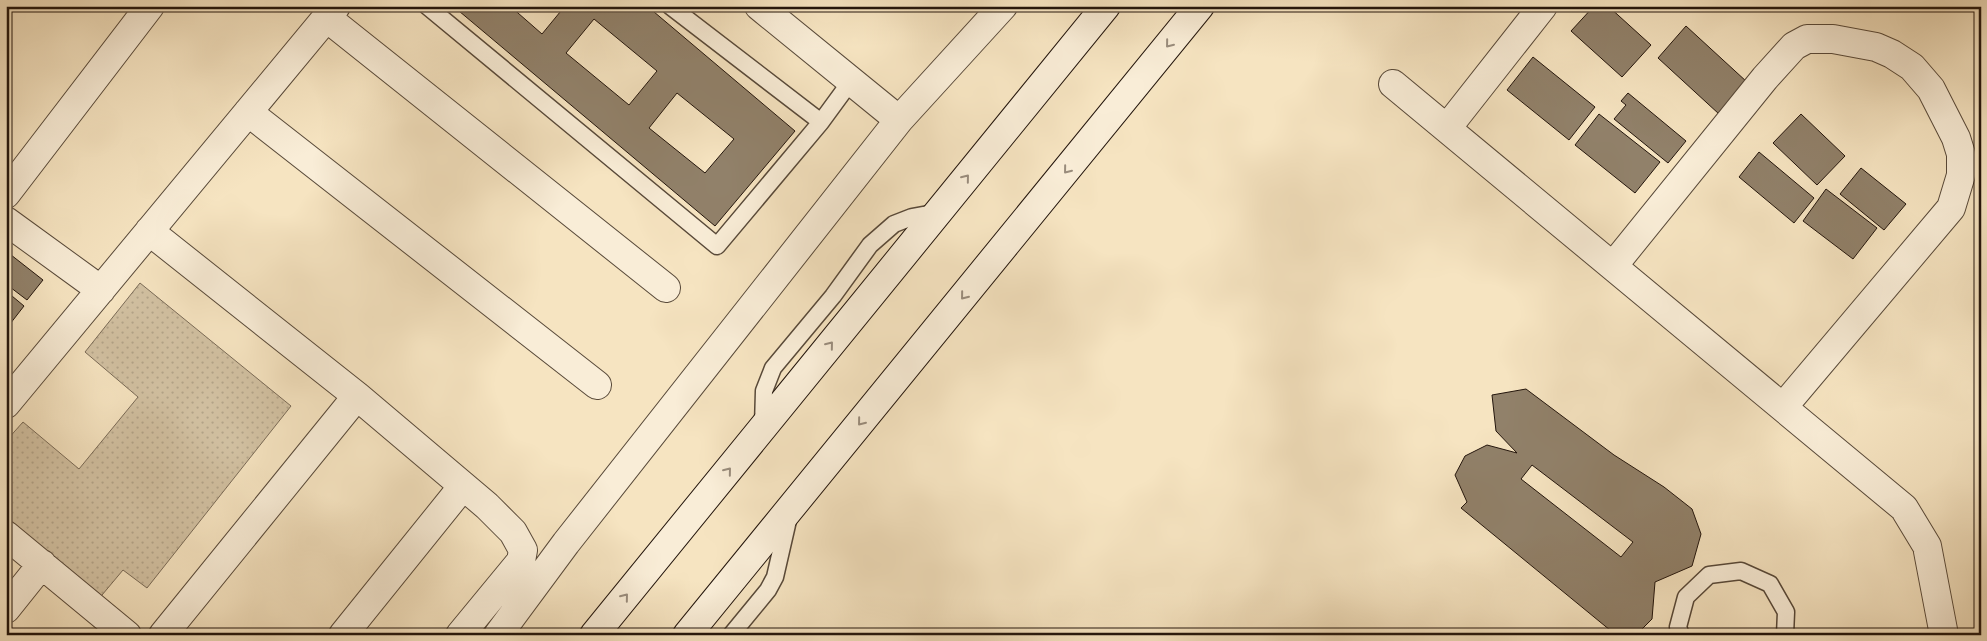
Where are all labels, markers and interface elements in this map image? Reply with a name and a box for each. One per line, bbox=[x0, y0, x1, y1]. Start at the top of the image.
one-way arrow bbox=[1167, 38, 1175, 47]
one-way arrow bbox=[1064, 164, 1072, 173]
one-way arrow bbox=[961, 175, 970, 184]
one-way arrow bbox=[961, 290, 969, 299]
one-way arrow bbox=[825, 342, 833, 351]
one-way arrow bbox=[858, 416, 867, 425]
one-way arrow bbox=[722, 468, 730, 477]
one-way arrow bbox=[620, 594, 628, 603]

